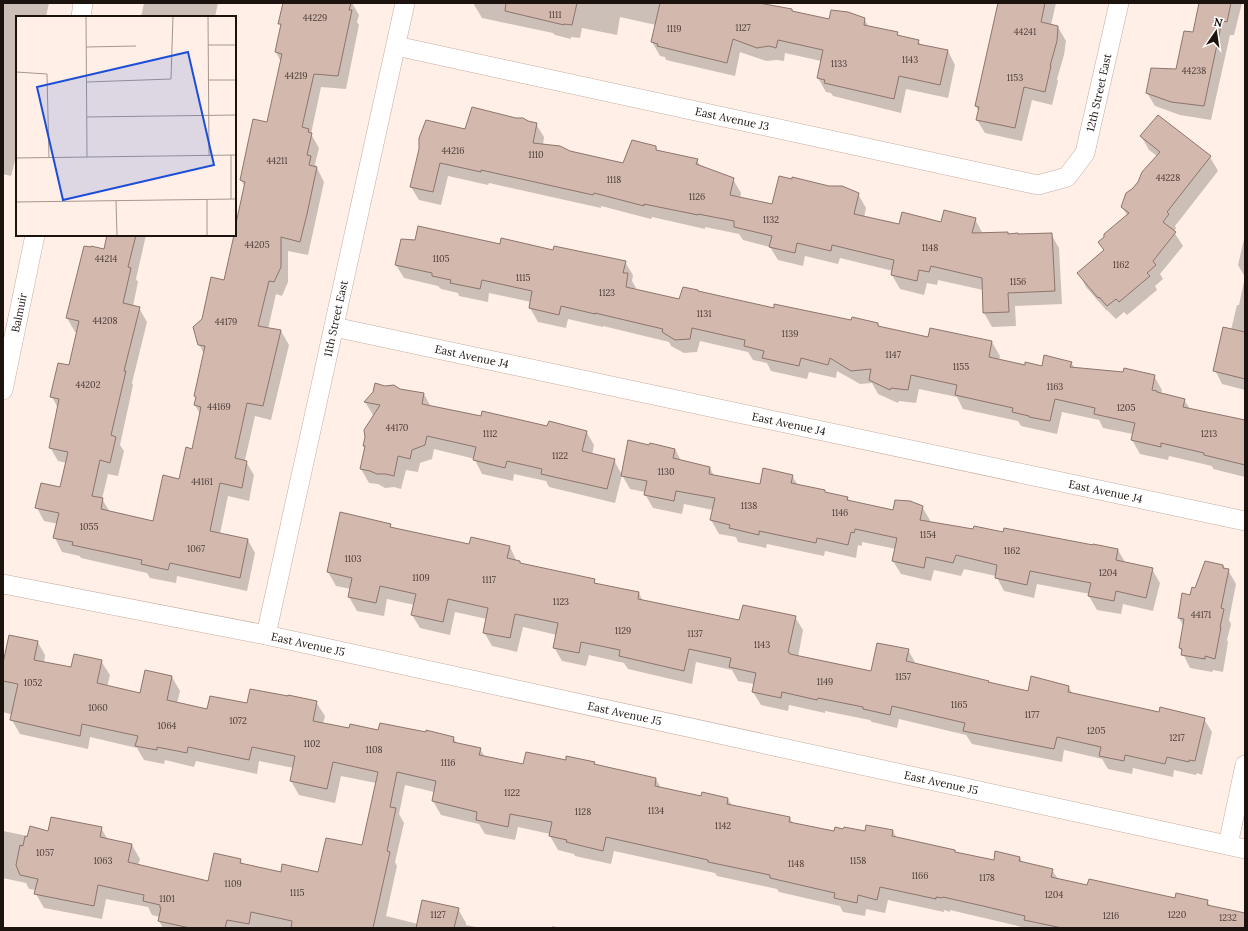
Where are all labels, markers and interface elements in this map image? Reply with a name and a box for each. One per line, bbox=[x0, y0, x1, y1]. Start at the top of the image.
house number: 1111 bbox=[548, 9, 562, 20]
house number: 44229 bbox=[303, 12, 327, 23]
north arrow bbox=[1196, 12, 1236, 52]
text: N bbox=[1213, 14, 1224, 30]
inset map bbox=[16, 16, 236, 236]
house number: 1127 bbox=[735, 22, 751, 33]
house number: 1119 bbox=[666, 23, 682, 34]
house number: 44241 bbox=[1014, 26, 1036, 37]
street label: 12th Street East bbox=[1083, 51, 1115, 133]
house number: 1143 bbox=[902, 54, 918, 65]
house number: 1133 bbox=[831, 58, 847, 69]
house number: 44238 bbox=[1182, 65, 1206, 76]
house number: 44219 bbox=[284, 70, 308, 81]
house number: 1153 bbox=[1007, 72, 1023, 83]
street label: East Avenue J3 bbox=[694, 104, 771, 134]
house number: 44216 bbox=[441, 145, 465, 156]
house number: 1110 bbox=[528, 149, 544, 160]
house number: 44211 bbox=[266, 155, 288, 166]
house number: 44228 bbox=[1156, 172, 1180, 183]
house number: 1118 bbox=[607, 174, 621, 185]
house number: 1126 bbox=[689, 191, 705, 202]
house number: 1132 bbox=[763, 214, 779, 225]
house number: 44205 bbox=[244, 239, 270, 250]
house number: 1148 bbox=[922, 242, 938, 253]
house number: 44214 bbox=[95, 253, 117, 264]
house number: 1105 bbox=[432, 253, 450, 264]
house number: 1162 bbox=[1113, 259, 1129, 270]
house number: 1115 bbox=[516, 272, 530, 283]
house number: 1156 bbox=[1010, 276, 1026, 287]
street label: 11th Street East bbox=[320, 278, 351, 358]
house number: 1123 bbox=[599, 287, 615, 298]
street label: Balmuir bbox=[8, 291, 30, 334]
house number: 1131 bbox=[697, 308, 711, 319]
house number: 44208 bbox=[92, 315, 118, 326]
house number: 44179 bbox=[215, 316, 237, 327]
house number: 1139 bbox=[782, 328, 798, 339]
street label: East Avenue J4 bbox=[434, 342, 510, 371]
house number: 1147 bbox=[885, 349, 901, 360]
house number: 1155 bbox=[953, 361, 969, 372]
house number: 44202 bbox=[76, 379, 101, 390]
house number: 1163 bbox=[1047, 381, 1063, 392]
house number: 44169 bbox=[207, 401, 231, 412]
house number: 1205 bbox=[1117, 402, 1135, 413]
street label: East Avenue J4 bbox=[751, 409, 827, 439]
house number: 44170 bbox=[386, 422, 409, 433]
house number: 1112 bbox=[483, 428, 497, 439]
house number: 1213 bbox=[1201, 428, 1217, 439]
house number: 1122 bbox=[552, 450, 568, 461]
house number: 1130 bbox=[657, 466, 675, 477]
house number: 44161 bbox=[191, 476, 213, 487]
street label: East Avenue J4 bbox=[1067, 477, 1144, 506]
house number: 1138 bbox=[741, 500, 757, 511]
house number: 1146 bbox=[832, 507, 848, 518]
house number: 1055 bbox=[80, 521, 98, 532]
house number: 1154 bbox=[920, 529, 936, 540]
house number: 1067 bbox=[187, 543, 205, 554]
house number: 1162 bbox=[1004, 545, 1020, 556]
house number: 1103 bbox=[344, 553, 362, 564]
house number: 1204 bbox=[1099, 567, 1117, 578]
house number: 1109 bbox=[412, 572, 430, 583]
house number: 1117 bbox=[482, 574, 496, 585]
house number: 1123 bbox=[553, 596, 569, 607]
house number: 44171 bbox=[1191, 609, 1211, 620]
house number: 1129 bbox=[615, 625, 631, 636]
house number: 1137 bbox=[687, 628, 703, 639]
street label: East Avenue J5 bbox=[270, 629, 346, 659]
house number: 1143 bbox=[754, 639, 770, 650]
house number: 1157 bbox=[895, 671, 911, 682]
house number: 1149 bbox=[817, 676, 833, 687]
house number: 1052 bbox=[24, 677, 42, 688]
street label: East Avenue J5 bbox=[586, 699, 663, 728]
house number: 1165 bbox=[951, 699, 967, 710]
house number: 1060 bbox=[88, 702, 108, 713]
house number: 1177 bbox=[1025, 709, 1039, 720]
house number: 1072 bbox=[229, 715, 247, 726]
house number: 1064 bbox=[158, 720, 177, 731]
house number: 1205 bbox=[1087, 725, 1105, 736]
house number: 1217 bbox=[1169, 732, 1185, 743]
house number: 1102 bbox=[304, 738, 321, 749]
house number: 1108 bbox=[365, 744, 383, 755]
house number: 1116 bbox=[440, 757, 456, 768]
street label: East Avenue J5 bbox=[903, 768, 979, 797]
house number: 1122 bbox=[504, 787, 520, 798]
house number: 1134 bbox=[648, 805, 664, 816]
house number: 1128 bbox=[575, 806, 591, 817]
house number: 1142 bbox=[715, 820, 731, 831]
house number: 1057 bbox=[36, 847, 54, 858]
house number: 1063 bbox=[93, 855, 113, 866]
house number: 1158 bbox=[850, 855, 866, 866]
house number: 1148 bbox=[788, 858, 804, 869]
house number: 1166 bbox=[912, 870, 928, 881]
house number: 1178 bbox=[979, 872, 995, 883]
house number: 1109 bbox=[224, 878, 242, 889]
house number: 1115 bbox=[290, 887, 304, 898]
house number: 1204 bbox=[1045, 889, 1063, 900]
house number: 1101 bbox=[159, 893, 175, 904]
house number: 1127 bbox=[430, 909, 446, 920]
house number: 1220 bbox=[1168, 909, 1187, 920]
house number: 1216 bbox=[1103, 910, 1119, 921]
house number: 1232 bbox=[1219, 912, 1237, 923]

